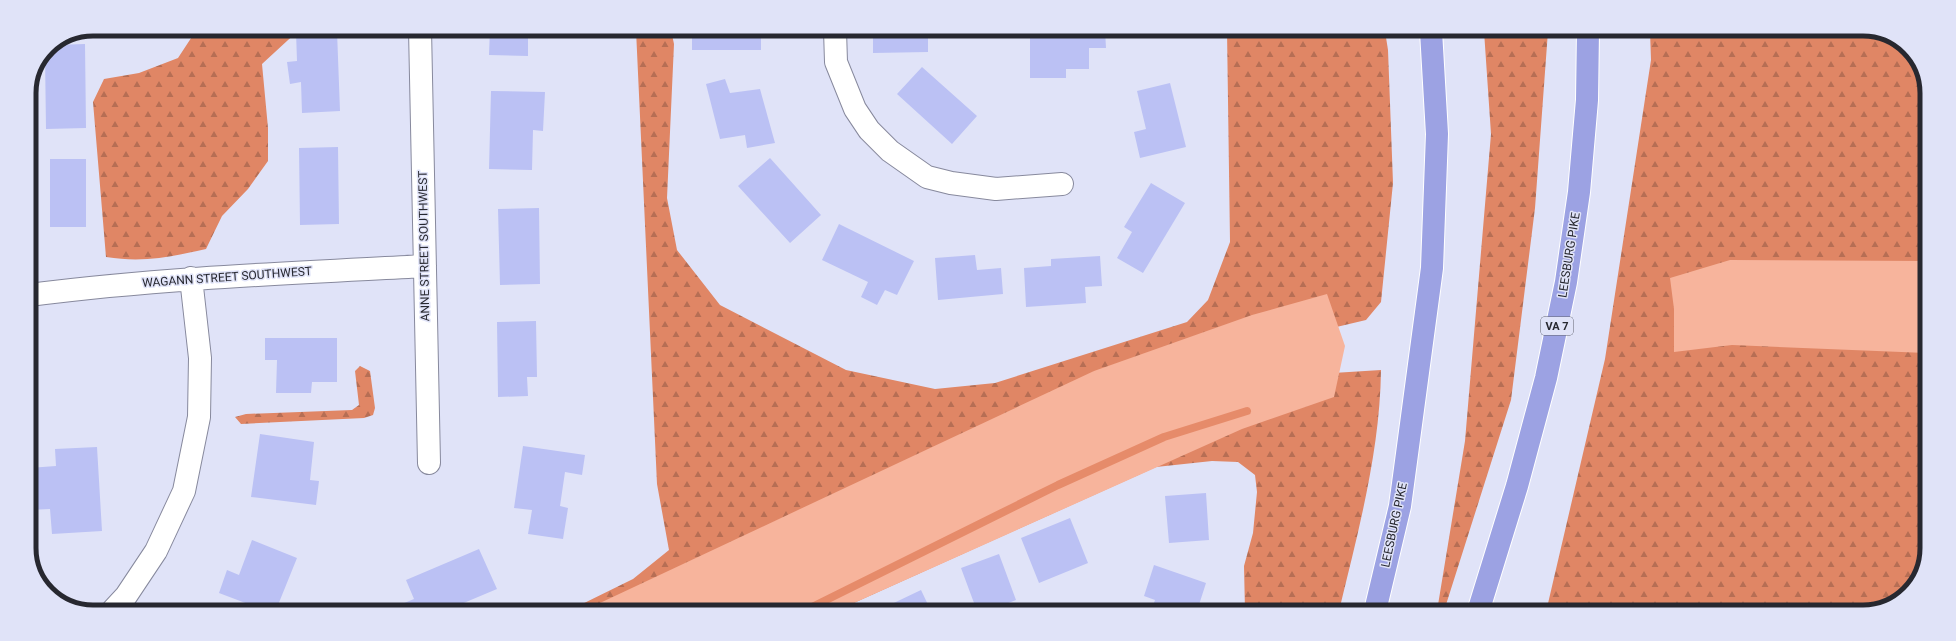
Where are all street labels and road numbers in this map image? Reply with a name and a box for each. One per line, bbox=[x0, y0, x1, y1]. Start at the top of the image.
street label: ANNE STREET SOUTHWEST bbox=[416, 171, 432, 321]
street label: LEESBURG PIKE bbox=[1555, 211, 1583, 299]
street label: WAGANN STREET SOUTHWEST bbox=[142, 264, 312, 290]
road number: VA 7 bbox=[1541, 317, 1573, 335]
street label: LEESBURG PIKE bbox=[1378, 481, 1410, 569]

